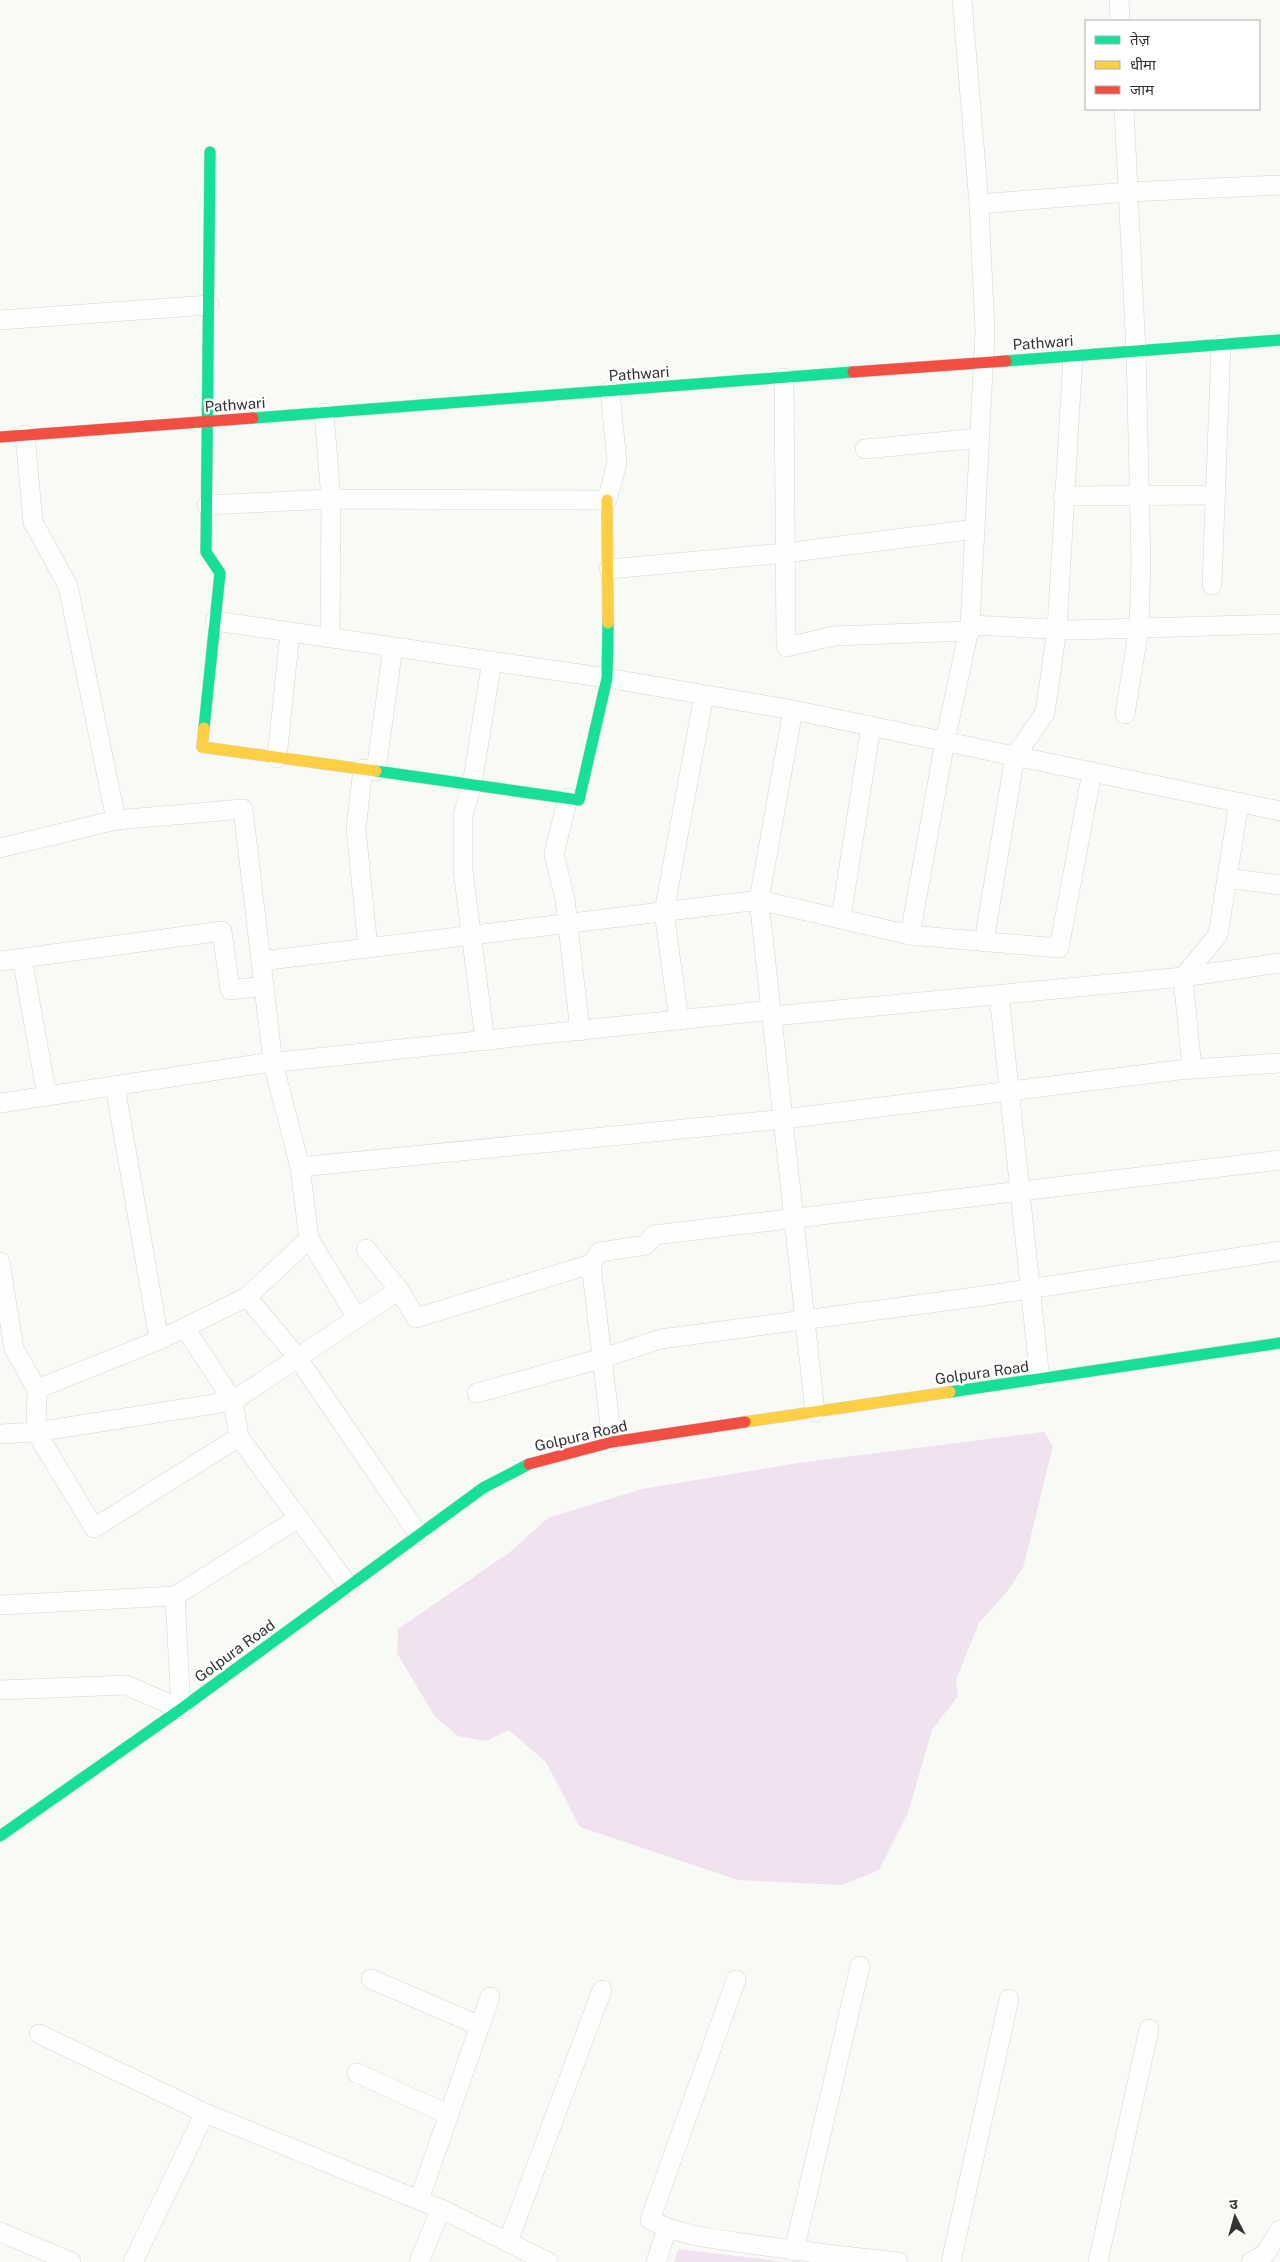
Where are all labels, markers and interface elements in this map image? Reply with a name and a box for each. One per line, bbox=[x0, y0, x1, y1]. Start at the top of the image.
legend bbox=[1085, 20, 1260, 110]
text: तेज़ bbox=[1130, 31, 1151, 48]
text: धीमा bbox=[1130, 56, 1157, 73]
text: जाम bbox=[1130, 81, 1155, 98]
street label: Pathwari bbox=[1012, 332, 1074, 353]
street label: Pathwari bbox=[608, 363, 670, 384]
street label: Pathwari bbox=[204, 394, 266, 415]
street label: Golpura Road bbox=[934, 1357, 1030, 1388]
street label: Golpura Road bbox=[533, 1417, 629, 1454]
street label: Golpura Road bbox=[191, 1616, 278, 1685]
north arrow bbox=[1210, 2192, 1260, 2242]
text: उ bbox=[1229, 2196, 1239, 2212]

